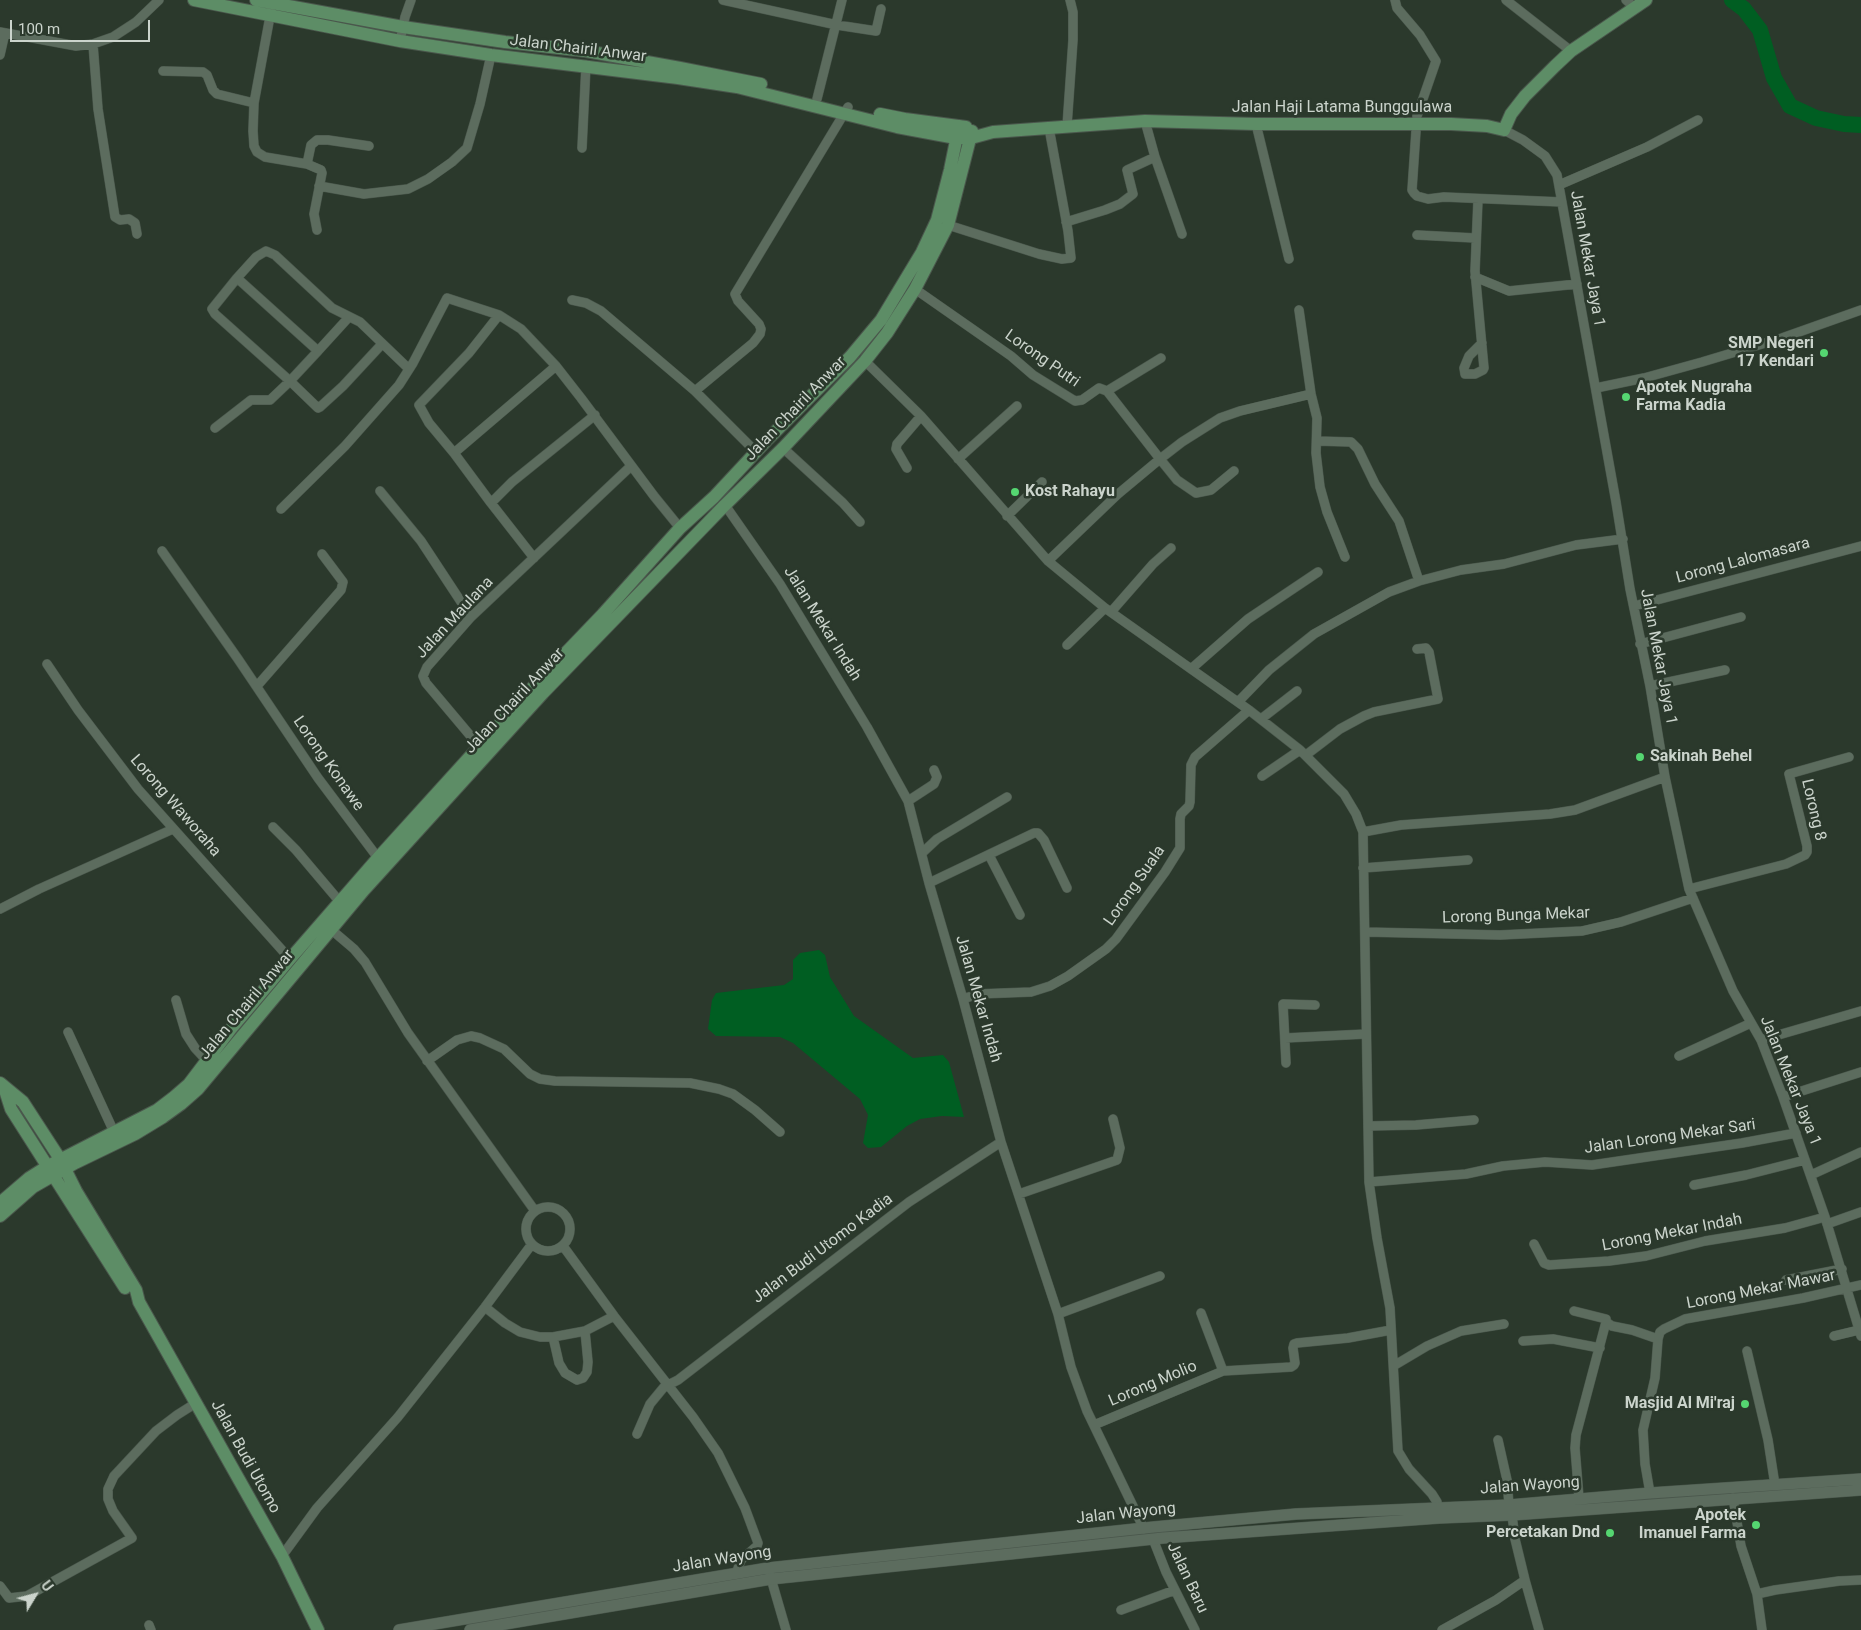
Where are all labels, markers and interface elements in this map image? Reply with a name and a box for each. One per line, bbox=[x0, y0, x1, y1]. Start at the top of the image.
scale bar bbox=[12, 10, 152, 42]
text: 100 m bbox=[18, 20, 60, 38]
street label: Jalan Chairil Anwar bbox=[509, 31, 647, 67]
street label: Jalan Haji Latama Bunggulawa bbox=[1232, 98, 1452, 118]
street label: Jalan Mekar Jaya 1 bbox=[1566, 189, 1608, 329]
street label: Lorong Putri bbox=[1001, 326, 1083, 392]
place label: SMP Negeri 17 Kendari bbox=[1728, 334, 1814, 372]
marker: SMP Negeri 17 Kendari bbox=[1818, 347, 1830, 359]
street label: Jalan Chairil Anwar bbox=[741, 353, 851, 465]
place label: Apotek Nugraha Farma Kadia bbox=[1636, 378, 1752, 416]
marker: Apotek Nugraha Farma Kadia bbox=[1620, 391, 1632, 403]
place label: Kost Rahayu bbox=[1025, 482, 1115, 502]
marker: Kost Rahayu bbox=[1009, 486, 1021, 498]
street label: Lorong Lalomasara bbox=[1674, 534, 1812, 588]
street label: Jalan Mekar Indah bbox=[779, 563, 865, 685]
street label: Jalan Maulana bbox=[412, 573, 498, 663]
street label: Jalan Mekar Jaya 1 bbox=[1635, 587, 1681, 727]
street label: Jalan Chairil Anwar bbox=[461, 644, 569, 758]
street label: Lorong Konawe bbox=[288, 713, 368, 815]
place label: Sakinah Behel bbox=[1650, 747, 1752, 767]
street label: Lorong Waworaha bbox=[125, 751, 225, 861]
marker: Sakinah Behel bbox=[1634, 751, 1646, 763]
street label: Lorong 8 bbox=[1797, 777, 1829, 843]
street label: Lorong Suala bbox=[1100, 842, 1170, 930]
street label: Lorong Bunga Mekar bbox=[1442, 904, 1590, 928]
street label: Jalan Mekar Indah bbox=[951, 933, 1005, 1065]
street label: Jalan Chairil Anwar bbox=[196, 946, 298, 1064]
street label: Jalan Mekar Jaya 1 bbox=[1755, 1013, 1825, 1149]
street label: Jalan Lorong Mekar Sari bbox=[1583, 1115, 1757, 1159]
street label: Jalan Budi Utomo Kadia bbox=[749, 1190, 897, 1308]
street label: Lorong Mekar Indah bbox=[1600, 1210, 1744, 1256]
street label: Lorong Mekar Mawar bbox=[1685, 1266, 1837, 1314]
street label: Lorong Molio bbox=[1106, 1357, 1200, 1411]
place label: Masjid Al Mi'raj bbox=[1625, 1394, 1735, 1414]
street label: Jalan Budi Utomo bbox=[206, 1397, 284, 1517]
marker: Masjid Al Mi'raj bbox=[1739, 1398, 1751, 1410]
street label: Jalan Wayong bbox=[1480, 1473, 1580, 1499]
street label: Jalan Wayong bbox=[1075, 1499, 1177, 1529]
place label: Apotek Imanuel Farma bbox=[1639, 1506, 1746, 1544]
marker: Apotek Imanuel Farma bbox=[1750, 1519, 1762, 1531]
place label: Percetakan Dnd bbox=[1486, 1523, 1600, 1543]
marker: Percetakan Dnd bbox=[1604, 1527, 1616, 1539]
street label: Jalan Baru bbox=[1162, 1540, 1212, 1616]
street label: Jalan Wayong bbox=[671, 1543, 773, 1577]
north arrow bbox=[10, 1570, 60, 1620]
text: U bbox=[38, 1577, 56, 1594]

